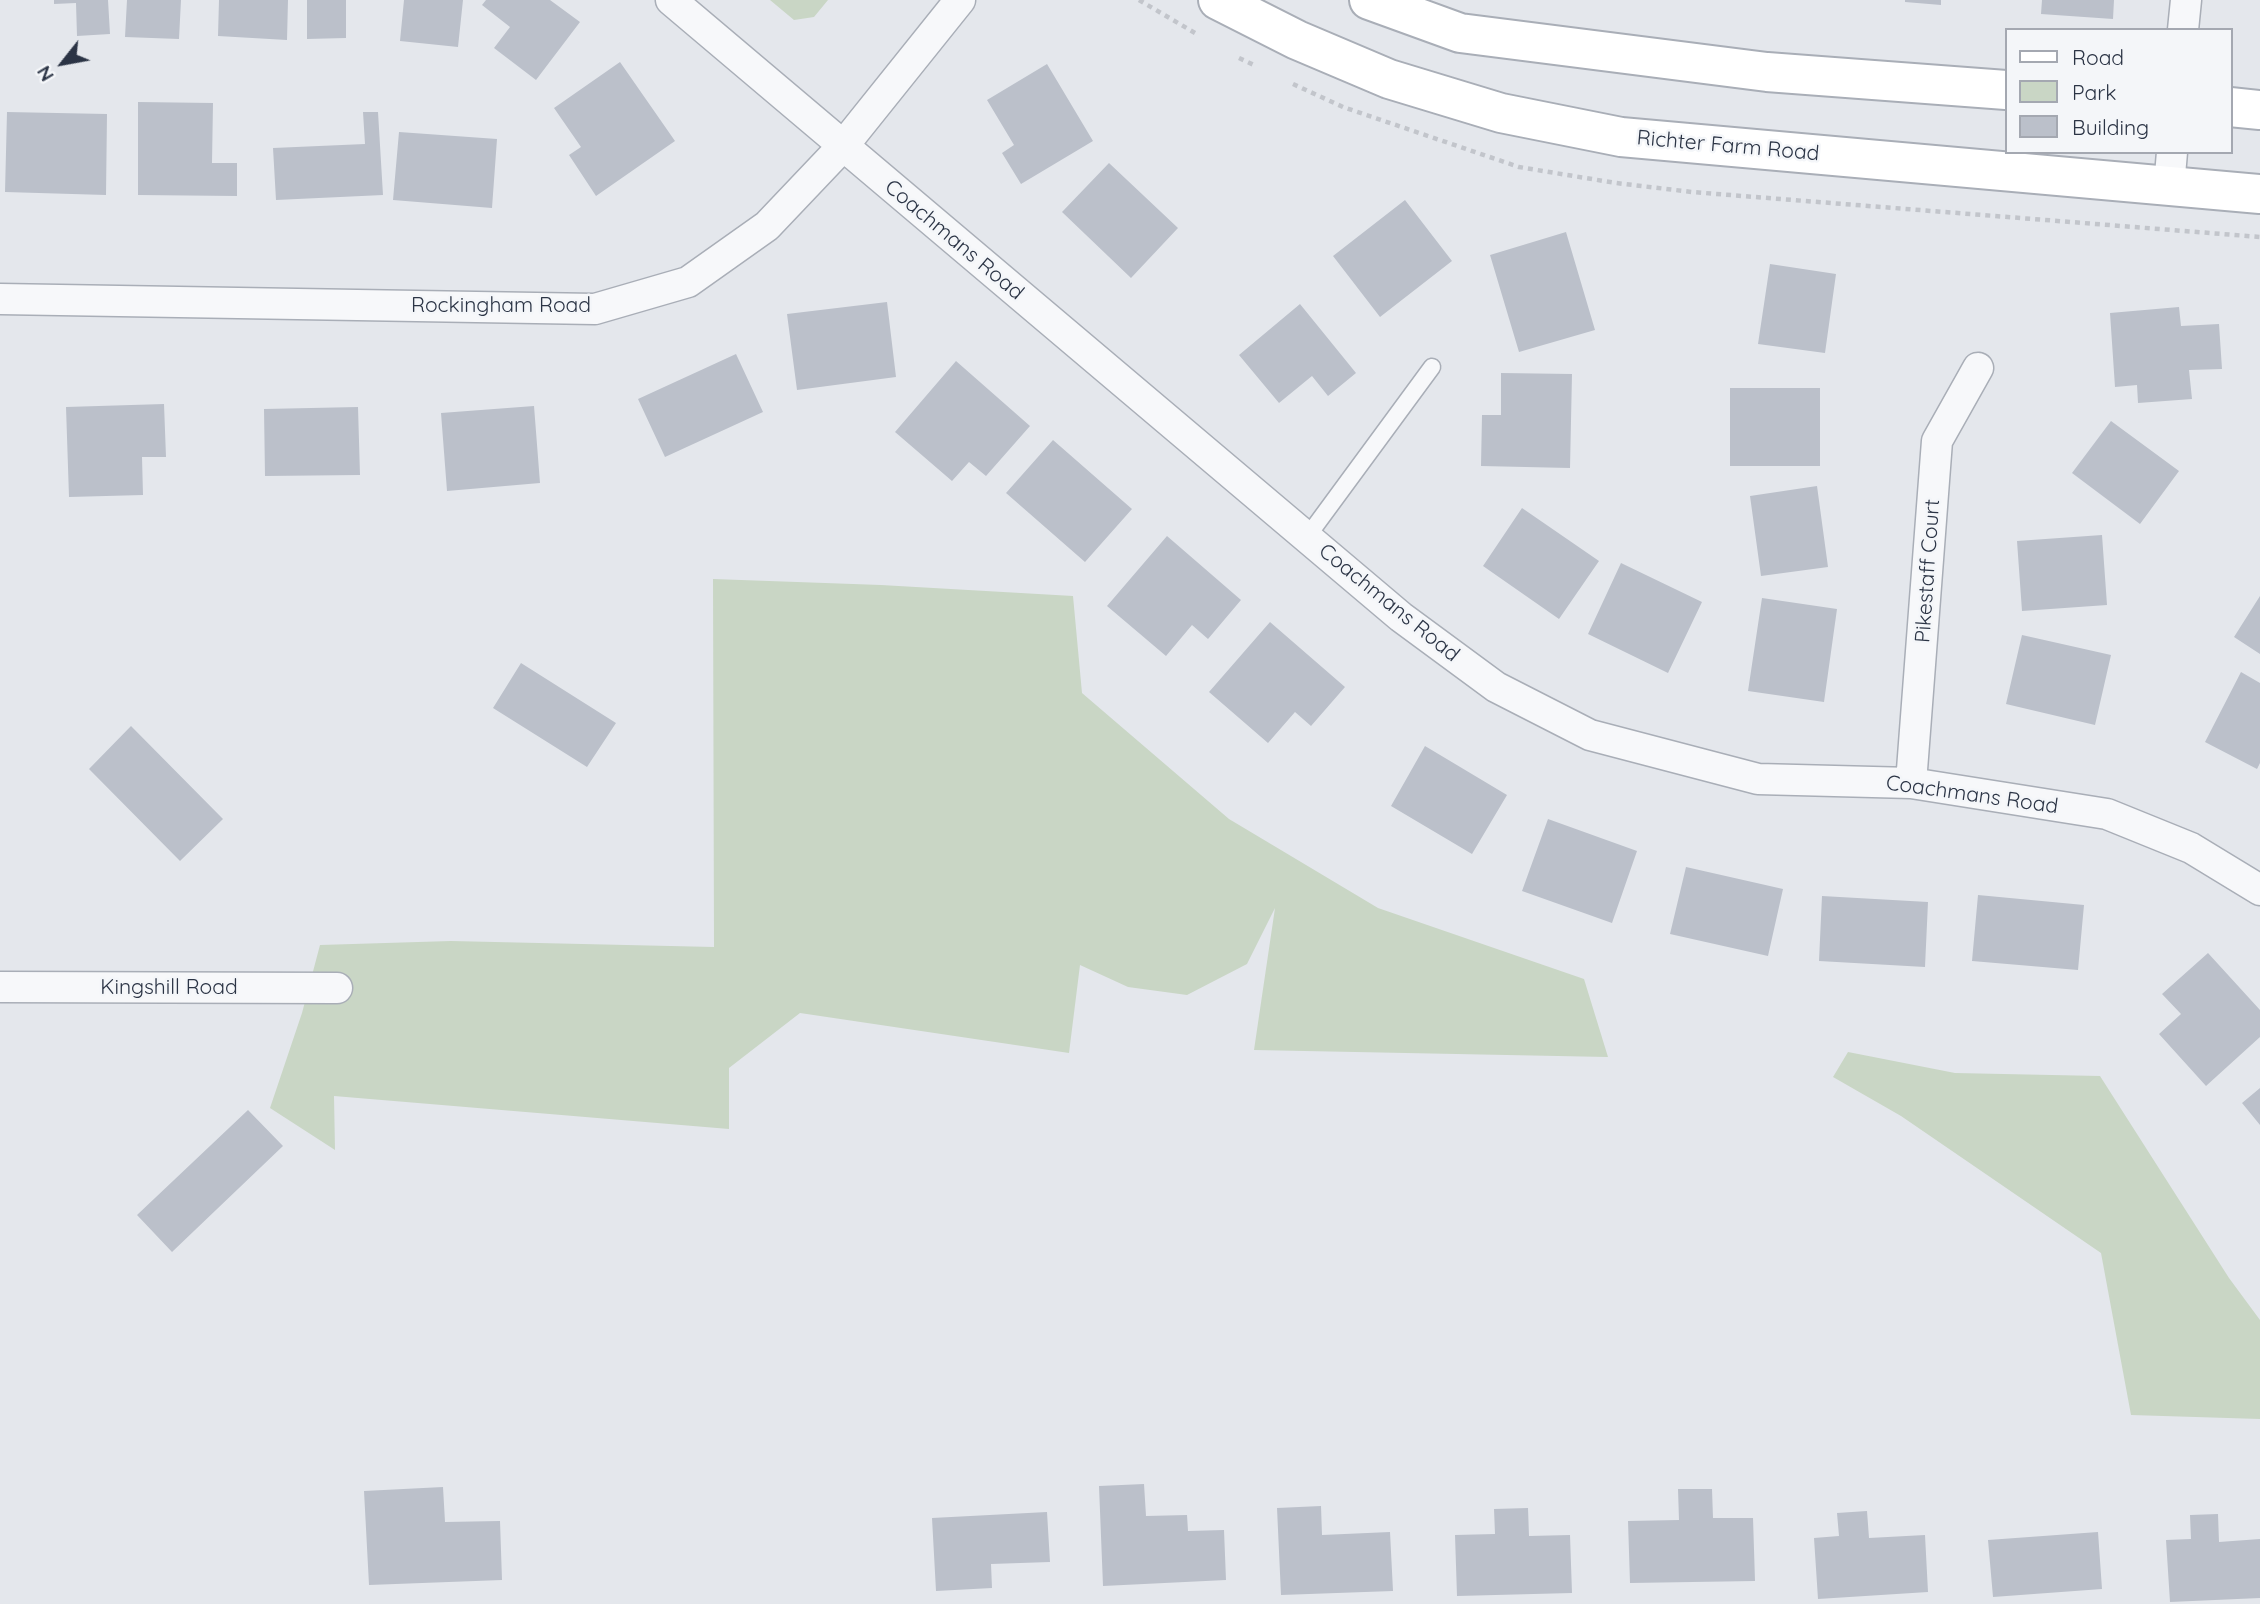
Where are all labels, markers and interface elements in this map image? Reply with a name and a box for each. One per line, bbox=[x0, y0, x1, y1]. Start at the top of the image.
north arrow bbox=[28, 28, 98, 98]
legend bbox=[2004, 28, 2232, 154]
text: Road bbox=[2072, 44, 2124, 70]
text: N bbox=[31, 62, 59, 86]
text: Park bbox=[2072, 79, 2116, 105]
text: Building bbox=[2072, 114, 2149, 140]
street label: Richter Farm Road bbox=[1636, 125, 1820, 167]
street label: Coachmans Road bbox=[879, 175, 1029, 305]
street label: Rockingham Road bbox=[411, 293, 591, 319]
street label: Pikestaff Court bbox=[1910, 498, 1946, 644]
street label: Coachmans Road bbox=[1314, 539, 1464, 667]
street label: Coachmans Road bbox=[1884, 770, 2060, 820]
street label: Kingshill Road bbox=[100, 975, 238, 1001]

